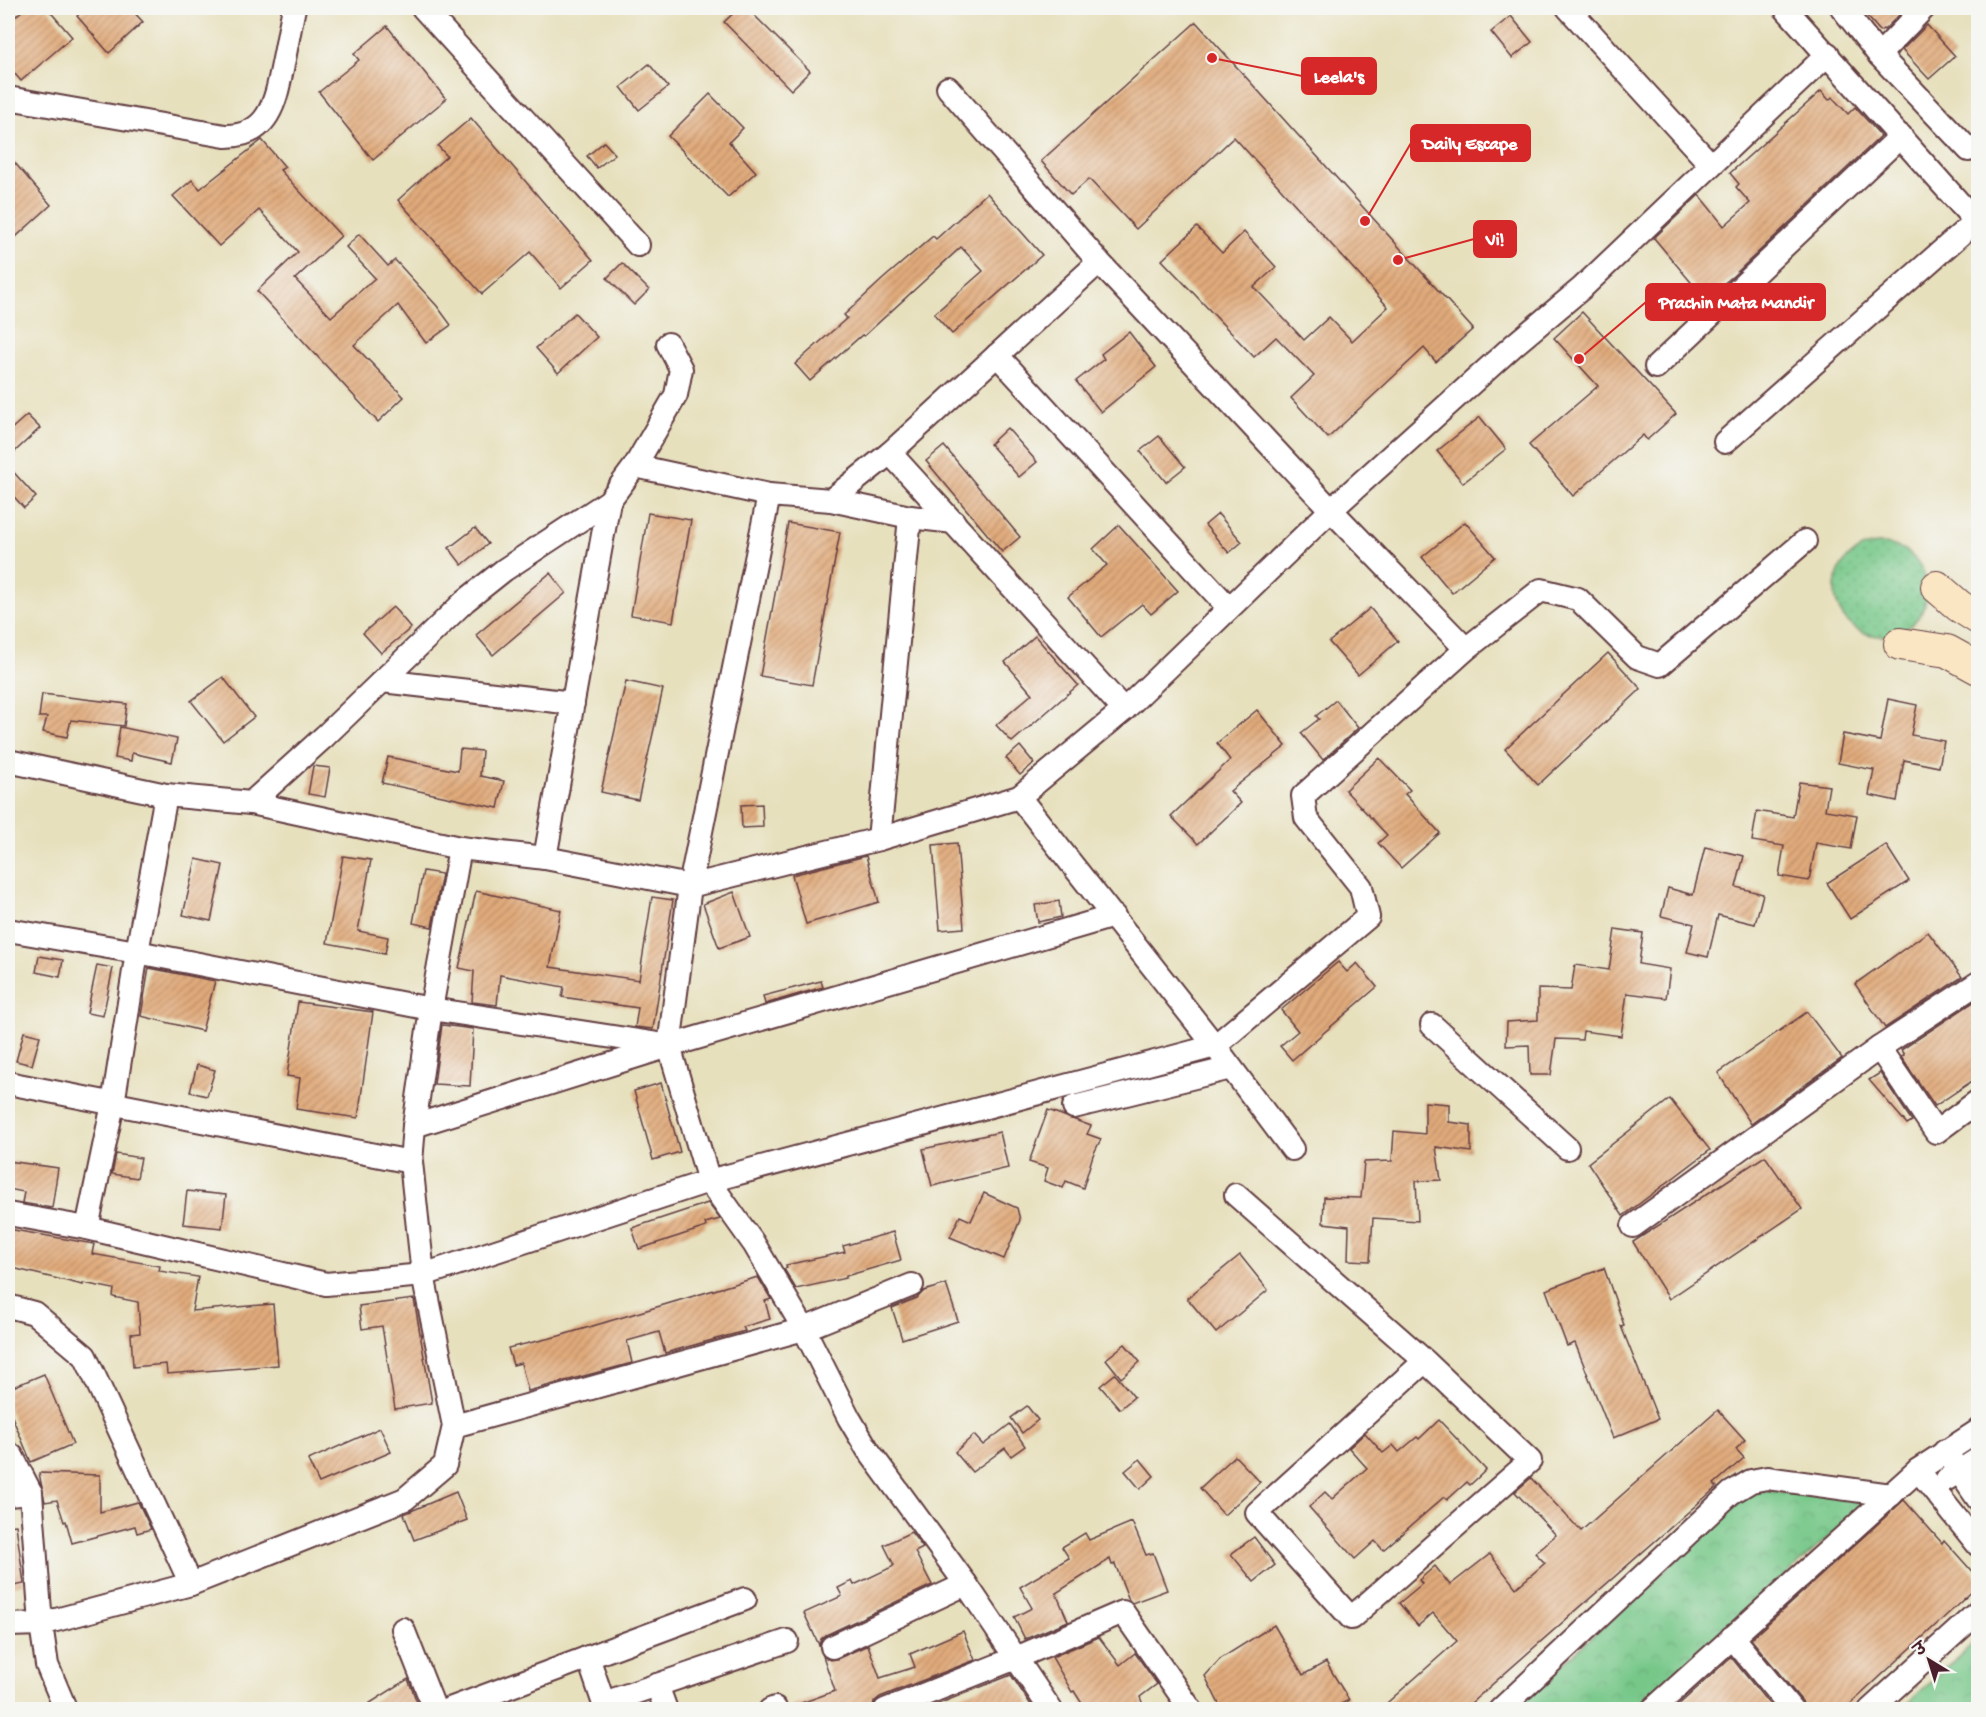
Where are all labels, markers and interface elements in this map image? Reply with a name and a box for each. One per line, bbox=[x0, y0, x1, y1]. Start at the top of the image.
callout: Leela's bbox=[1302, 58, 1376, 94]
text: Leela's bbox=[1314, 68, 1366, 89]
callout: Daily Escape bbox=[1411, 125, 1530, 161]
text: Daily Escape bbox=[1421, 135, 1518, 156]
callout: Vi! bbox=[1474, 221, 1516, 257]
text: Vi! bbox=[1485, 231, 1504, 252]
callout: Prachin Mata Mandir bbox=[1646, 284, 1825, 320]
text: Prachin Mata Mandir bbox=[1658, 294, 1816, 315]
north arrow bbox=[1899, 1630, 1959, 1690]
text: उ bbox=[1910, 1639, 1933, 1663]

